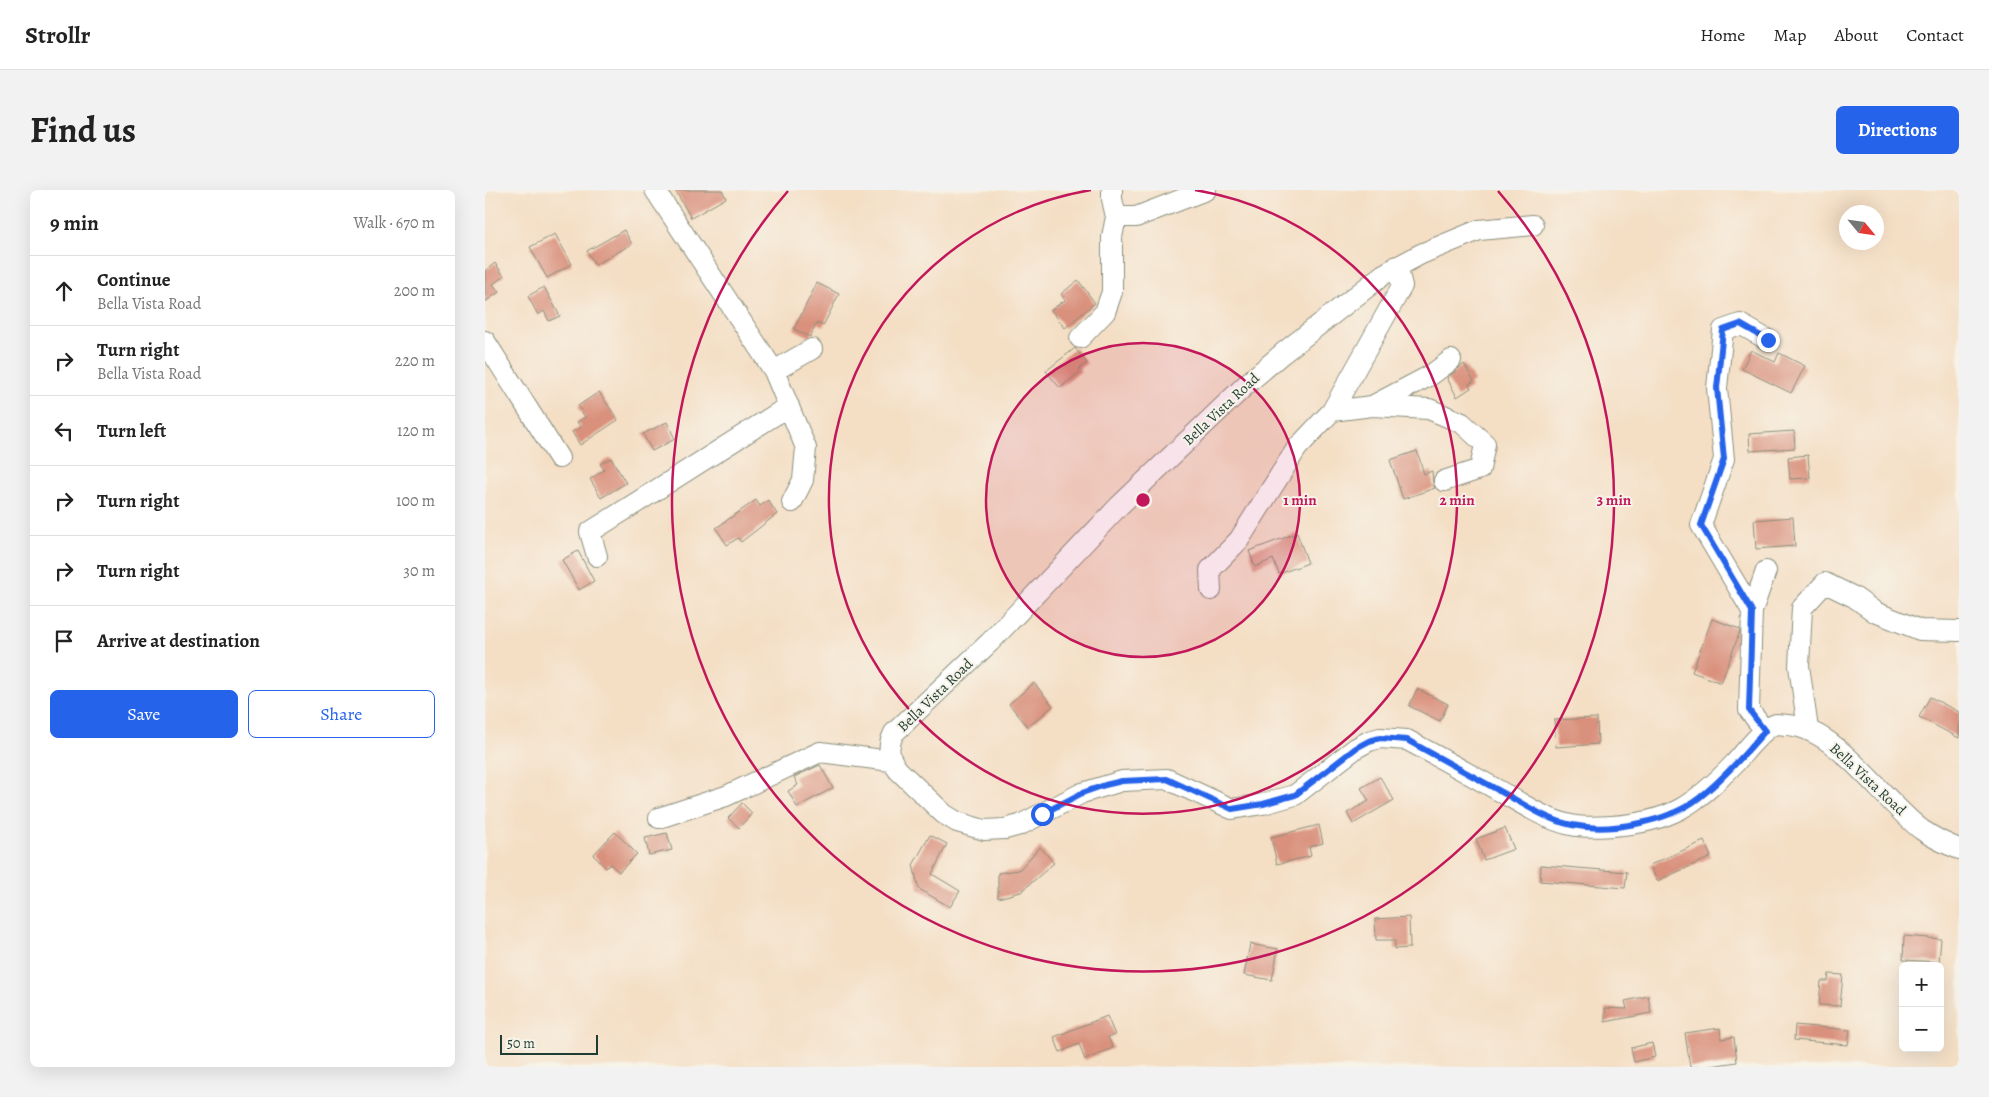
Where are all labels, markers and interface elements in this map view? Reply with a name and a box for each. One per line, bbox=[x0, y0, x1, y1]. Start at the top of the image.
text: Strollr bbox=[25, 19, 90, 51]
text: Home bbox=[1700, 23, 1745, 47]
text: Map bbox=[1773, 23, 1806, 47]
text: About bbox=[1834, 23, 1878, 47]
text: Contact bbox=[1906, 23, 1964, 47]
text: Find us bbox=[30, 106, 136, 154]
button: Directions bbox=[1836, 106, 1959, 154]
north arrow bbox=[1839, 205, 1884, 250]
text: 9 min bbox=[50, 209, 99, 237]
text: Walk · 670 m bbox=[353, 212, 435, 234]
text: Continue bbox=[97, 267, 171, 293]
icon: ahead bbox=[50, 277, 78, 305]
text: 200 m bbox=[394, 280, 435, 302]
text: Bella Vista Road bbox=[97, 293, 201, 315]
route end bbox=[1757, 329, 1780, 352]
text: Turn right bbox=[97, 337, 179, 363]
icon: right bbox=[50, 347, 78, 375]
text: 220 m bbox=[395, 350, 435, 372]
text: Bella Vista Road bbox=[97, 363, 201, 385]
street label: Bella Vista Road bbox=[1178, 368, 1264, 450]
icon: left bbox=[50, 417, 78, 445]
text: Turn left bbox=[97, 418, 166, 444]
text: 120 m bbox=[397, 420, 435, 442]
icon: right bbox=[50, 487, 78, 515]
text: Turn right bbox=[97, 488, 179, 514]
text: 100 m bbox=[396, 490, 435, 512]
text: 1 min bbox=[1283, 490, 1317, 510]
text: 2 min bbox=[1439, 490, 1475, 510]
text: 3 min bbox=[1597, 490, 1632, 510]
centre of rings bbox=[1134, 491, 1152, 509]
icon: right bbox=[50, 557, 78, 585]
text: Turn right bbox=[97, 558, 179, 584]
text: 30 m bbox=[403, 560, 435, 582]
icon: arrive bbox=[50, 627, 78, 655]
text: Arrive at destination bbox=[97, 628, 260, 654]
street label: Bella Vista Road bbox=[893, 653, 978, 736]
button: Save bbox=[50, 690, 238, 738]
button: Share bbox=[248, 690, 435, 738]
street label: Bella Vista Road bbox=[1825, 738, 1911, 820]
route start bbox=[1031, 803, 1054, 826]
map controls bbox=[1899, 962, 1944, 1052]
button: + bbox=[1899, 962, 1944, 1007]
button: − bbox=[1899, 1007, 1944, 1052]
scale bar bbox=[500, 1032, 597, 1055]
text: 50 m bbox=[507, 1034, 535, 1053]

